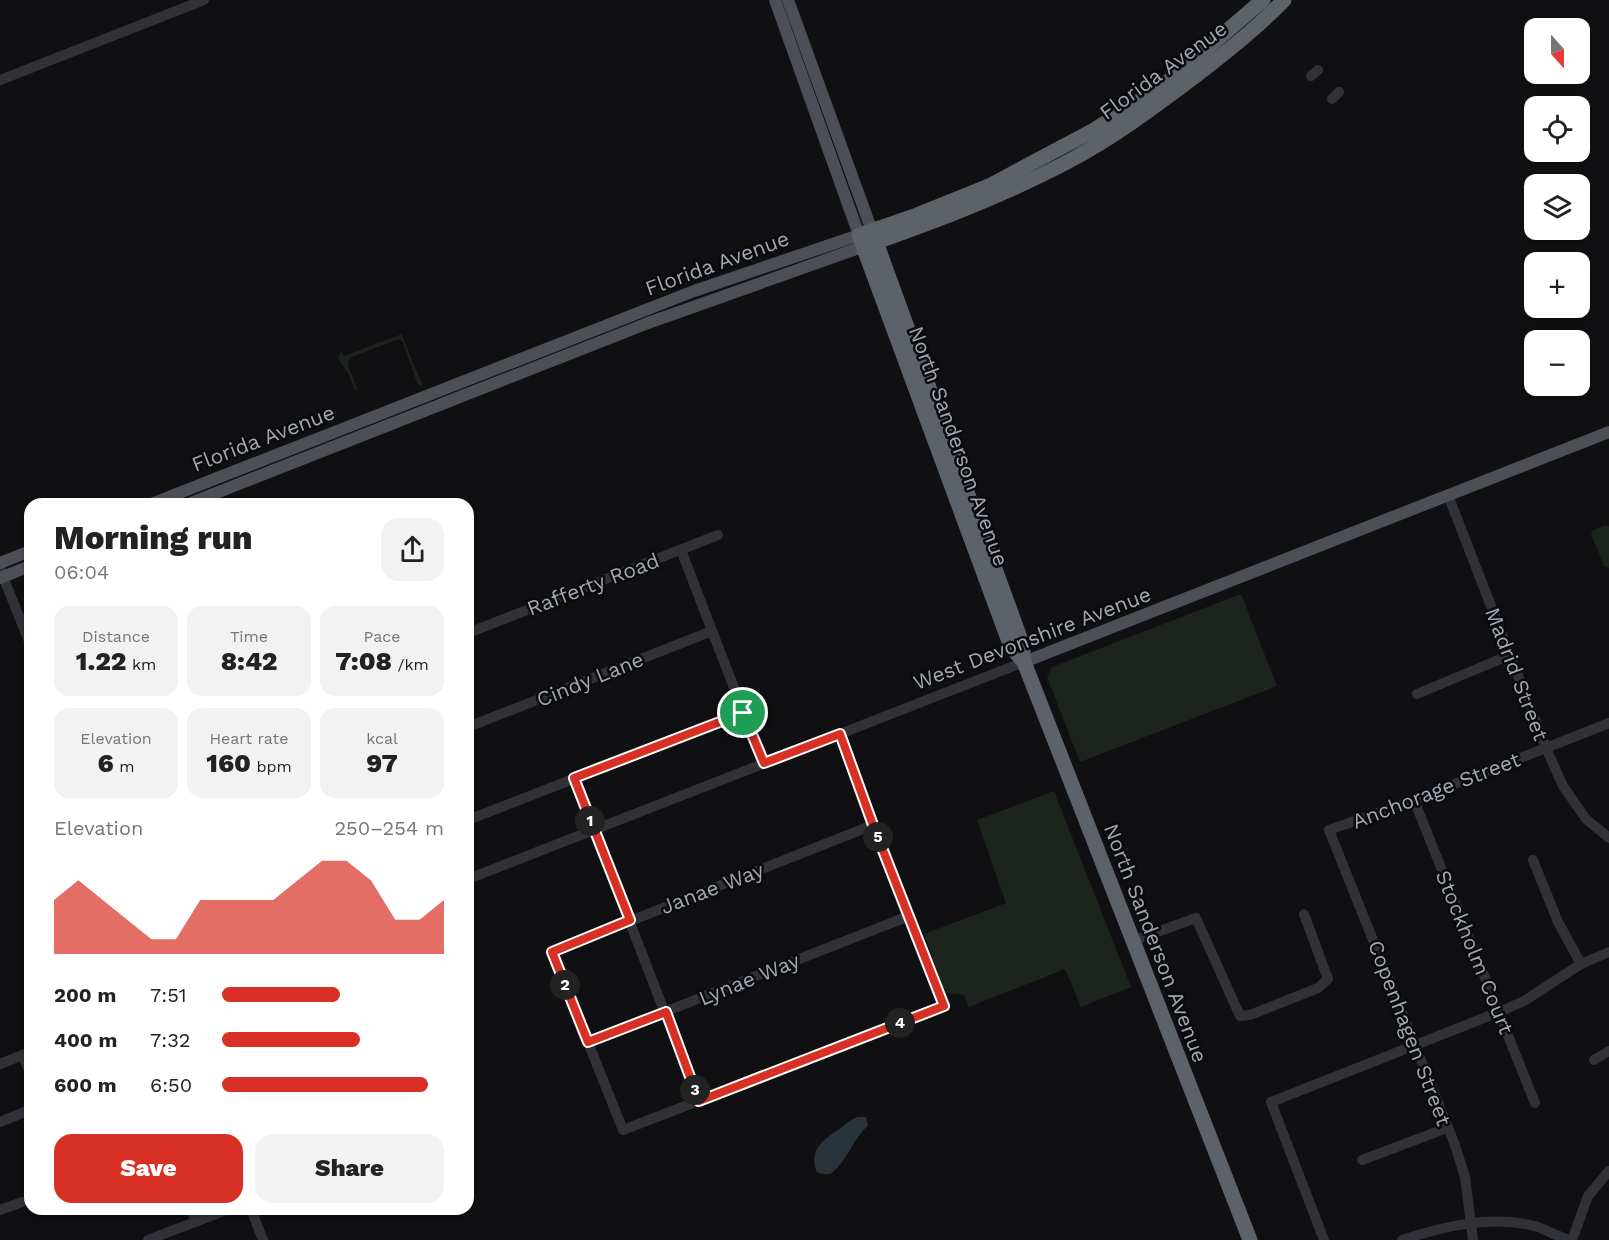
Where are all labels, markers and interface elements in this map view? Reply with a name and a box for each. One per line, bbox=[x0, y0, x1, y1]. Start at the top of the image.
street label: Florida Avenue bbox=[1095, 15, 1231, 125]
north arrow bbox=[1524, 18, 1590, 84]
map controls bbox=[1524, 18, 1590, 396]
button: locate bbox=[1524, 96, 1590, 162]
button: layers bbox=[1524, 174, 1590, 240]
street label: Florida Avenue bbox=[642, 225, 792, 301]
button: + bbox=[1524, 252, 1590, 318]
street label: North Sanderson Avenue bbox=[904, 323, 1014, 569]
button: − bbox=[1524, 330, 1590, 396]
street label: Florida Avenue bbox=[188, 399, 338, 477]
text: Morning run bbox=[54, 518, 253, 557]
button: share bbox=[381, 518, 444, 581]
street label: Rafferty Road bbox=[523, 547, 663, 621]
text: 06:04 bbox=[54, 560, 109, 584]
street label: West Devonshire Avenue bbox=[910, 581, 1154, 695]
street label: Madrid Street bbox=[1480, 604, 1554, 744]
text: Distance bbox=[82, 627, 150, 646]
text: Time bbox=[230, 627, 268, 646]
text: Pace bbox=[363, 627, 401, 646]
text: 1.22 bbox=[76, 646, 126, 676]
text: 8:42 bbox=[221, 646, 277, 676]
text: 7:08 bbox=[335, 646, 392, 676]
street label: Cindy Lane bbox=[533, 646, 647, 712]
text: km bbox=[126, 655, 156, 674]
text: /km bbox=[392, 655, 429, 674]
pin bbox=[717, 687, 768, 738]
icon: arrive bbox=[726, 696, 759, 729]
text: Elevation bbox=[80, 729, 152, 748]
text: Heart rate bbox=[209, 729, 289, 748]
text: kcal bbox=[366, 729, 398, 748]
street label: Anchorage Street bbox=[1348, 746, 1524, 834]
text: 6 bbox=[98, 748, 114, 778]
text: 160 bbox=[206, 748, 251, 778]
text: 97 bbox=[366, 748, 398, 778]
text: m bbox=[114, 757, 134, 776]
text: bpm bbox=[251, 757, 292, 776]
pin: 1 bbox=[575, 806, 605, 836]
text: 1 bbox=[587, 811, 593, 830]
text: Elevation bbox=[54, 816, 143, 840]
text: 250–254 m bbox=[334, 816, 444, 840]
street label: North Sanderson Avenue bbox=[1099, 820, 1213, 1066]
pin: 5 bbox=[863, 822, 893, 852]
text: 5 bbox=[873, 827, 883, 846]
street label: Janae Way bbox=[657, 857, 767, 919]
street label: Stockholm Court bbox=[1431, 866, 1519, 1038]
street label: Copenhagen Street bbox=[1363, 937, 1457, 1130]
street label: Lynae Way bbox=[695, 947, 803, 1011]
pin: 2 bbox=[550, 970, 580, 1000]
text: 2 bbox=[560, 975, 570, 994]
text: 200 m bbox=[54, 983, 116, 1007]
text: 7:51 bbox=[150, 983, 187, 1007]
pin: 4 bbox=[885, 1008, 915, 1038]
text: 4 bbox=[895, 1013, 905, 1032]
text: 400 m bbox=[54, 1028, 117, 1052]
text: 7:32 bbox=[150, 1028, 190, 1052]
text: 600 m bbox=[54, 1073, 117, 1097]
text: 6:50 bbox=[150, 1073, 192, 1097]
pin: 3 bbox=[680, 1075, 710, 1105]
text: 3 bbox=[690, 1080, 700, 1099]
button: Save bbox=[54, 1134, 243, 1203]
button: Share bbox=[255, 1134, 444, 1203]

